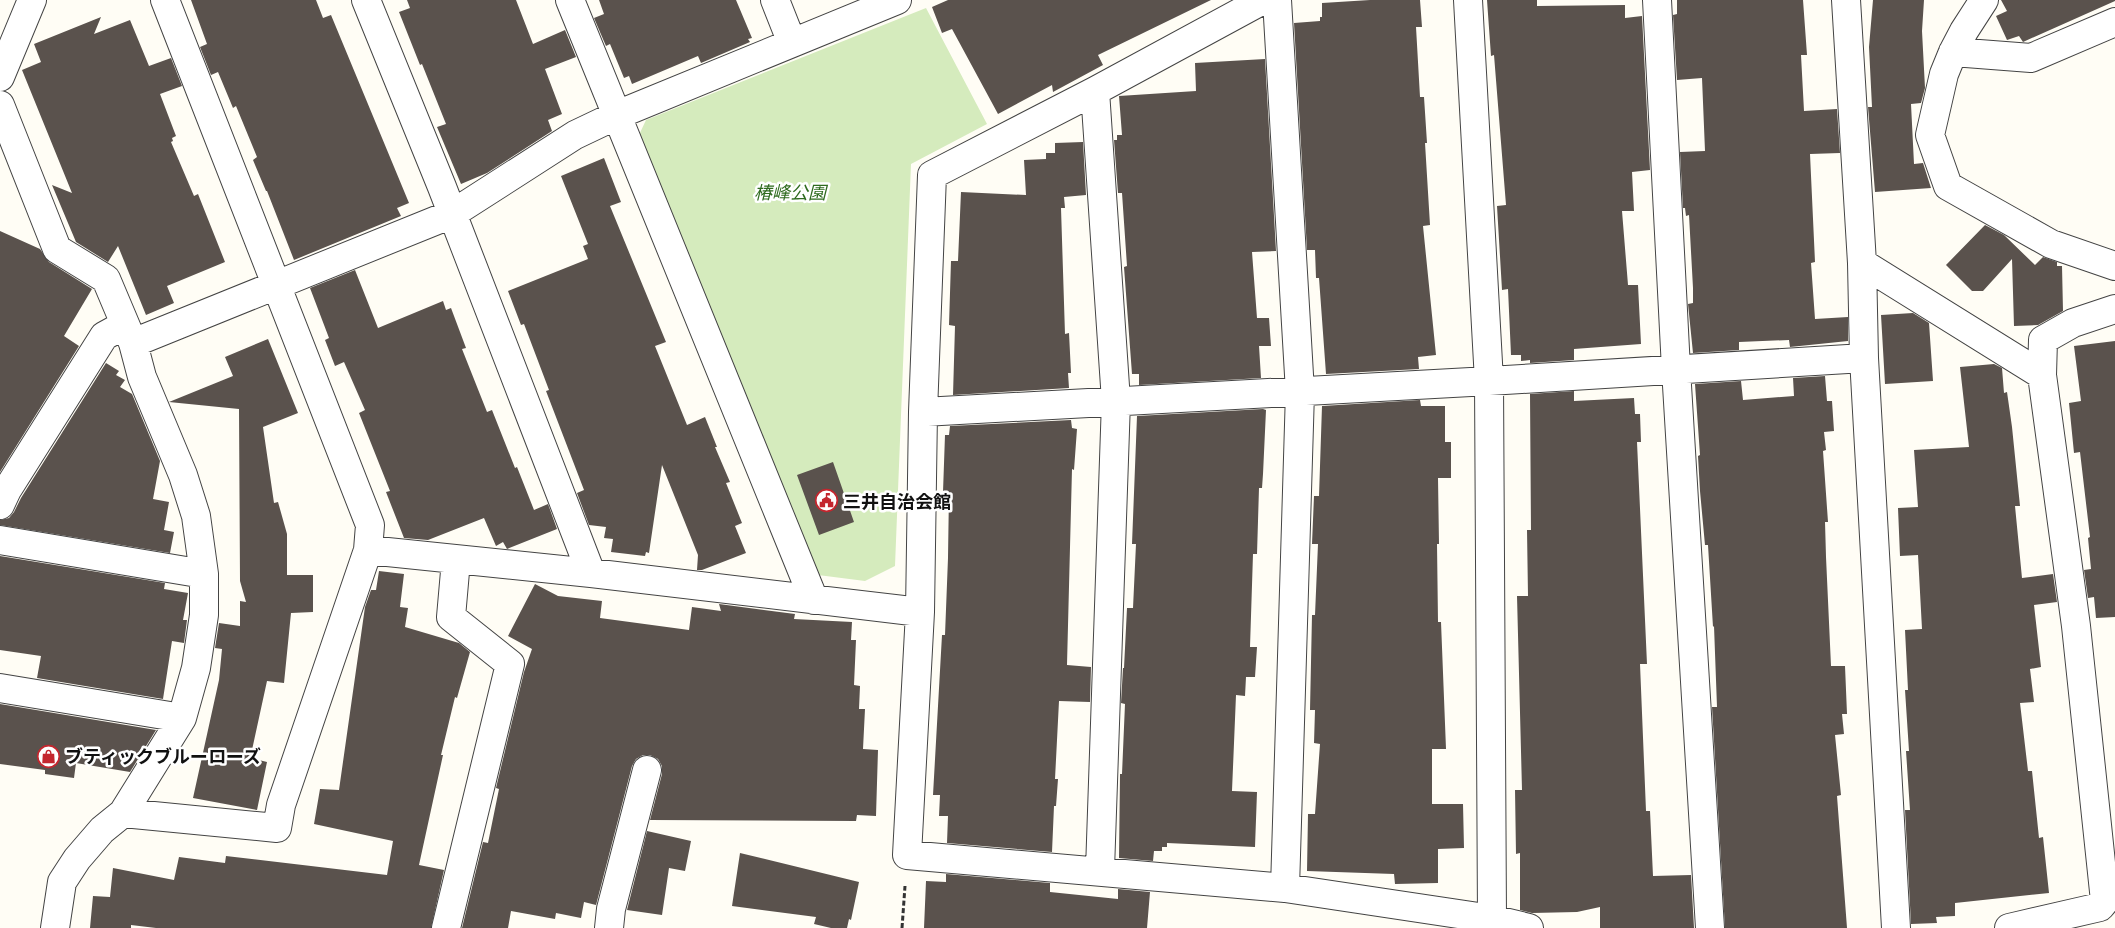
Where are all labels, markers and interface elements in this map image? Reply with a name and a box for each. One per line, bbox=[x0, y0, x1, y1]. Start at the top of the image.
park label: 椿峰公園 bbox=[754, 181, 829, 204]
public building icon: 三井自治会館 bbox=[815, 489, 839, 513]
place label: 三井自治会館 bbox=[843, 490, 951, 513]
shop icon: ブティックブルーローズ bbox=[37, 744, 61, 768]
place label: ブティックブルーローズ bbox=[65, 745, 261, 768]

